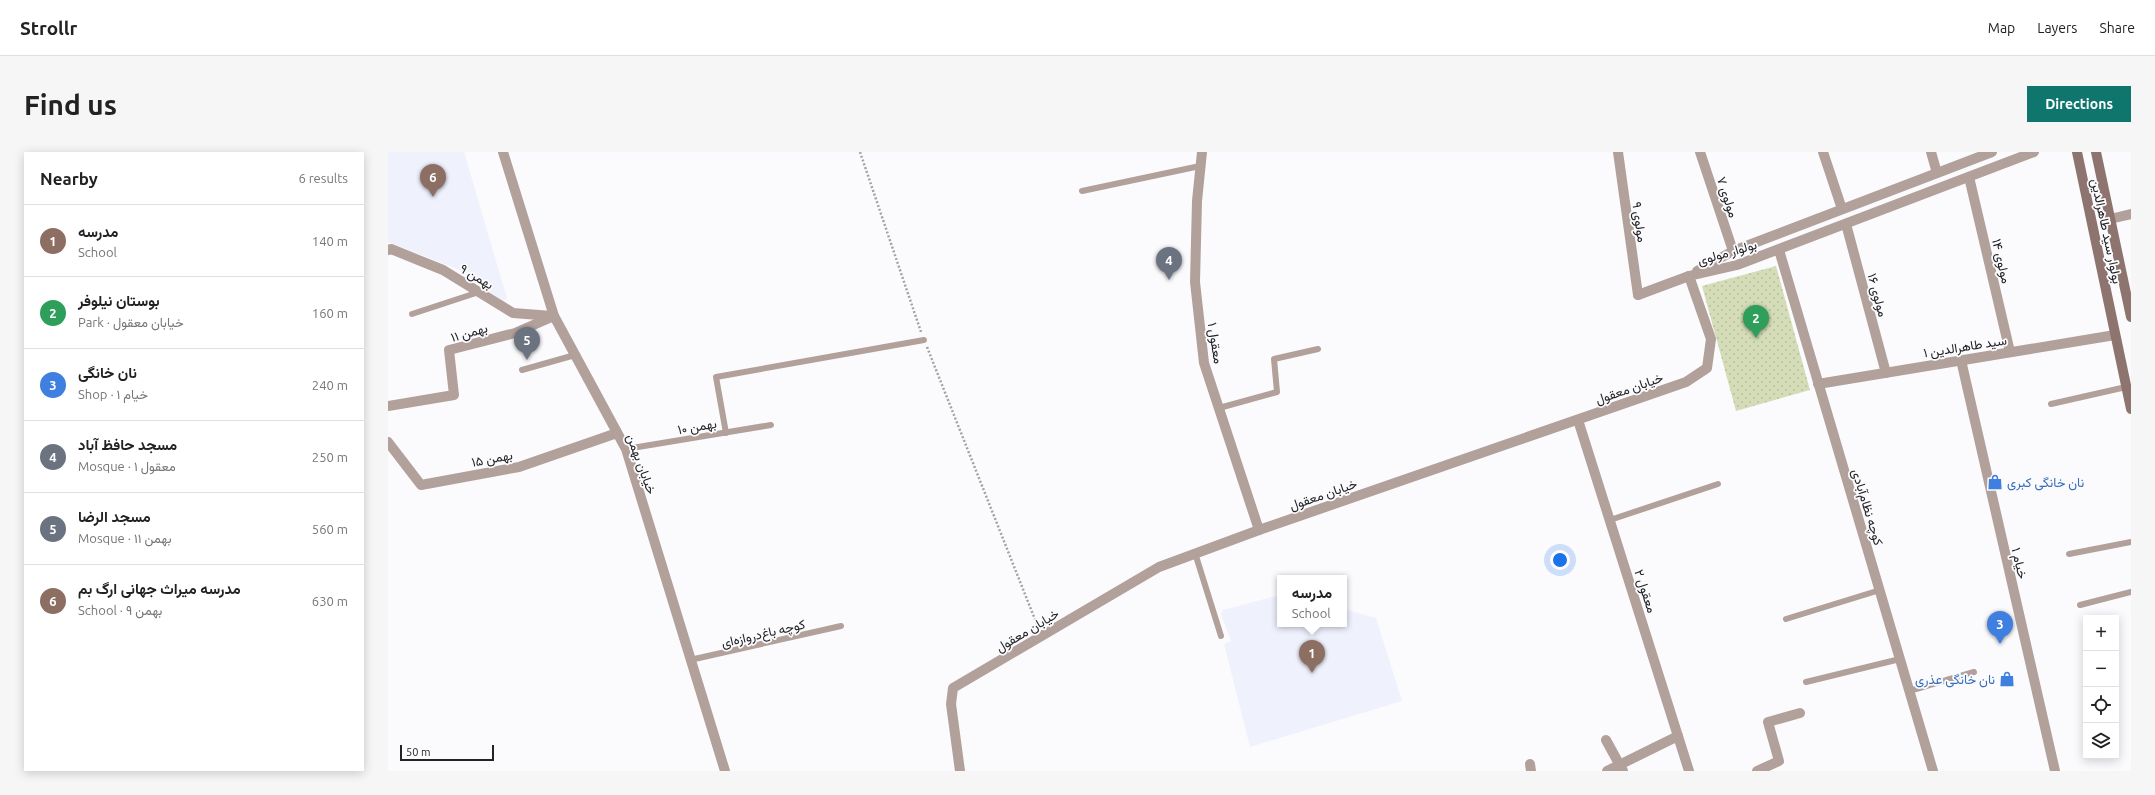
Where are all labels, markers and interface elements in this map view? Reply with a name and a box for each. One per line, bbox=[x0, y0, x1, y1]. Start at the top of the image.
text: Strollr bbox=[20, 17, 77, 39]
text: Map bbox=[1988, 20, 2015, 36]
text: Layers bbox=[2037, 20, 2077, 36]
text: Share bbox=[2099, 20, 2135, 36]
button: Directions bbox=[2027, 86, 2131, 122]
text: Find us bbox=[24, 89, 117, 120]
pin: 6 bbox=[420, 164, 446, 197]
text: Nearby bbox=[40, 169, 98, 188]
text: 6 results bbox=[298, 171, 348, 185]
street label: مولوی ۷ bbox=[1713, 175, 1741, 220]
street label: بولوار سید طاهرالدین bbox=[2087, 177, 2125, 285]
street label: مولوی ۹ bbox=[1628, 201, 1650, 243]
text: مدرسه bbox=[78, 223, 119, 240]
text: 1 bbox=[49, 234, 57, 248]
text: 140 m bbox=[312, 234, 348, 248]
street label: بولوار مولوی bbox=[1696, 237, 1759, 269]
street label: مولوی ۱۴ bbox=[1988, 237, 2014, 285]
text: School bbox=[78, 245, 117, 259]
pin: 4 bbox=[1156, 247, 1182, 280]
street label: بهمن ۹ bbox=[457, 261, 496, 293]
street label: مولوی ۱۶ bbox=[1864, 272, 1891, 319]
text: بوستان نیلوفر bbox=[78, 292, 160, 309]
pin: 2 bbox=[1743, 305, 1769, 338]
text: 2 bbox=[49, 306, 57, 320]
text: 160 m bbox=[312, 306, 348, 320]
text: Park · خیابان معقول bbox=[78, 315, 184, 329]
street label: بهمن ۱۱ bbox=[449, 320, 490, 346]
street label: معقول ۱ bbox=[1204, 321, 1226, 365]
pin: 5 bbox=[514, 327, 540, 360]
street label: سید طاهرالدین ۱ bbox=[1922, 333, 2008, 361]
text: نان خانگی bbox=[78, 364, 137, 381]
street label: خیابان معقول bbox=[1593, 370, 1666, 408]
text: 3 bbox=[49, 378, 57, 392]
text: 240 m bbox=[312, 378, 348, 392]
text: Shop · خیام ۱ bbox=[78, 387, 148, 401]
street label: بهمن ۱۰ bbox=[676, 416, 718, 438]
street label: خیابان بهمن bbox=[623, 432, 659, 497]
text: مسجد حافظ آباد bbox=[78, 436, 177, 453]
street label: بهمن ۱۵ bbox=[470, 447, 514, 471]
text: 4 bbox=[49, 450, 57, 464]
text: 250 m bbox=[312, 450, 348, 464]
text: Mosque · معقول ۱ bbox=[78, 459, 176, 473]
street label: کوچه نظام‌آبادی bbox=[1847, 467, 1886, 548]
shop icon: نان خانگی کبری bbox=[1986, 473, 2004, 491]
place label: نان خانگی کبری bbox=[2007, 475, 2085, 491]
street label: خیابان معقول bbox=[1287, 476, 1360, 514]
text: مسجد الرضا bbox=[78, 508, 151, 525]
text: 5 bbox=[49, 522, 57, 536]
text: 560 m bbox=[312, 522, 348, 536]
text: Mosque · بهمن ۱۱ bbox=[78, 531, 172, 545]
street label: خیام ۱ bbox=[2008, 546, 2030, 581]
your location bbox=[1550, 550, 1570, 570]
street label: معقول ۲ bbox=[1631, 568, 1660, 615]
popup bbox=[1277, 575, 1347, 627]
text: مدرسه میراث جهانی ارگ بم bbox=[78, 580, 241, 597]
text: مدرسه bbox=[1292, 584, 1332, 601]
text: 6 bbox=[49, 594, 57, 608]
text: 630 m bbox=[312, 594, 348, 608]
text: School · بهمن ۹ bbox=[78, 603, 162, 617]
street label: خیابان معقول bbox=[993, 606, 1062, 656]
text: School bbox=[1292, 606, 1331, 620]
pin: 3 bbox=[1987, 611, 2013, 644]
map controls bbox=[2083, 615, 2119, 759]
button: + bbox=[2083, 615, 2119, 651]
street label: کوچه باغ‌دروازه‌ای bbox=[720, 616, 807, 652]
pin: 1 bbox=[1299, 640, 1325, 673]
button: − bbox=[2083, 651, 2119, 687]
shop icon: نان خانگی عذری bbox=[1998, 670, 2016, 688]
place label: نان خانگی عذری bbox=[1915, 672, 1995, 688]
button: locate bbox=[2083, 687, 2119, 723]
button: layers bbox=[2083, 723, 2119, 759]
scale bar bbox=[400, 743, 494, 762]
text: 50 m bbox=[406, 746, 430, 758]

